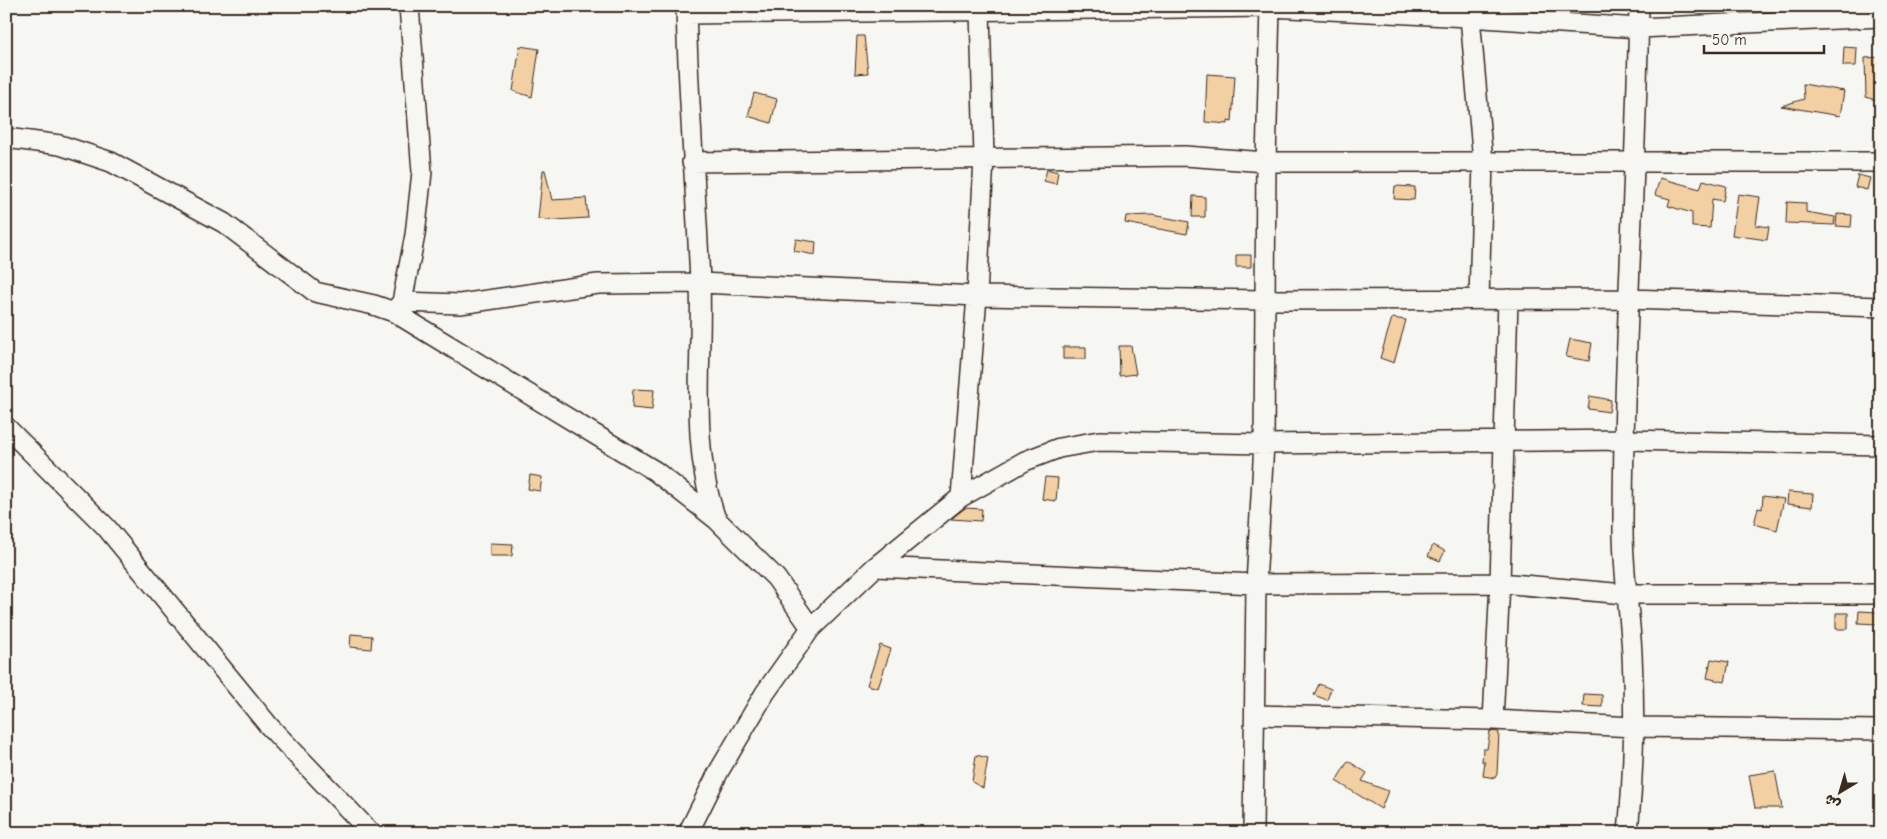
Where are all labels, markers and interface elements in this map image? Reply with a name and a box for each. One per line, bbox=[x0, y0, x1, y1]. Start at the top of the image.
scale bar bbox=[1704, 22, 1824, 54]
text: 50 m bbox=[1712, 31, 1747, 49]
north arrow bbox=[1814, 766, 1864, 816]
text: ش bbox=[1821, 790, 1844, 813]

